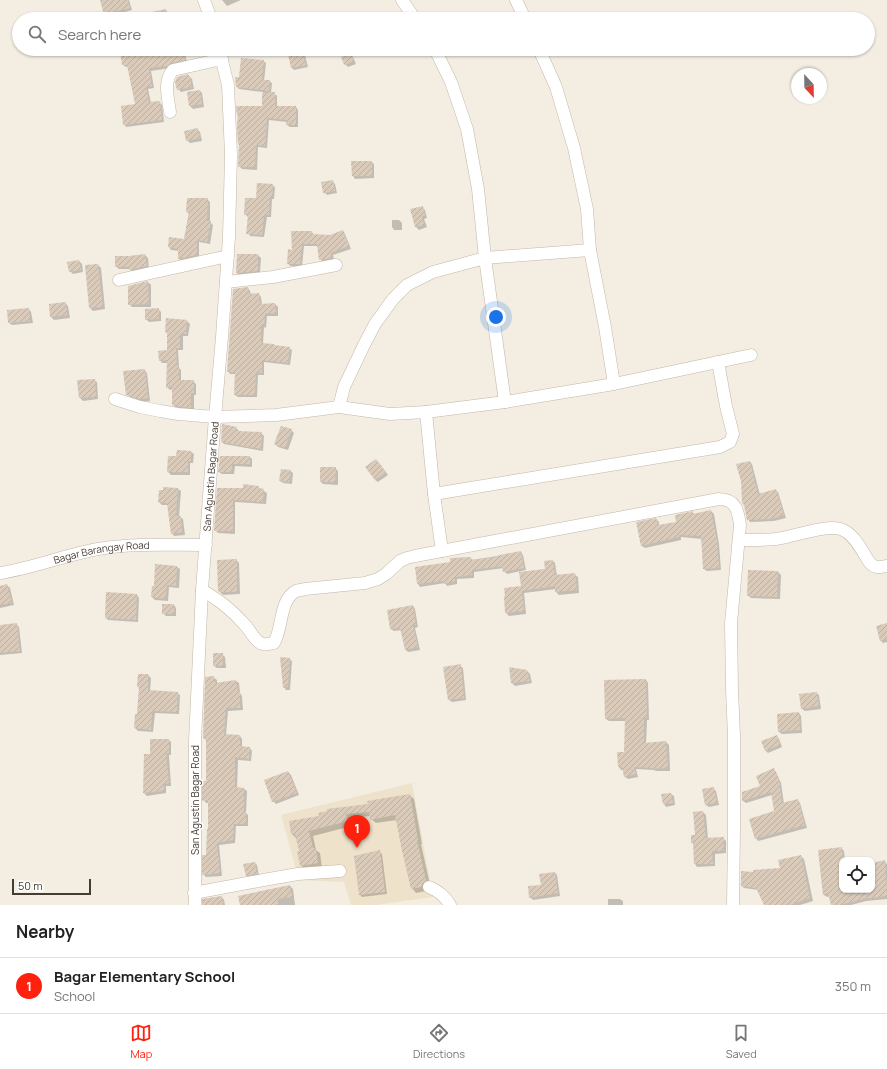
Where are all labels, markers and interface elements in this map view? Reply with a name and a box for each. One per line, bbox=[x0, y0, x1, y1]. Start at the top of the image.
search box bbox=[12, 12, 875, 56]
icon: search bbox=[26, 23, 48, 45]
text: Search here bbox=[58, 24, 141, 45]
north arrow bbox=[791, 68, 827, 104]
your location bbox=[486, 307, 506, 327]
street label: San Agustin Bagar Road bbox=[199, 421, 222, 532]
street label: Bagar Barangay Road bbox=[52, 538, 150, 567]
street label: San Agustin Bagar Road bbox=[188, 745, 202, 855]
pin: 1 bbox=[344, 815, 370, 848]
map controls bbox=[839, 857, 875, 893]
button: locate bbox=[839, 857, 875, 893]
scale bar bbox=[12, 877, 91, 896]
text: 50 m bbox=[18, 878, 43, 893]
text: Nearby bbox=[16, 920, 74, 943]
text: Bagar Elementary School bbox=[54, 966, 235, 987]
text: 1 bbox=[26, 977, 32, 995]
text: 350 m bbox=[835, 977, 871, 995]
text: School bbox=[54, 987, 95, 1005]
tab: Map bbox=[130, 1022, 152, 1061]
tab: Directions bbox=[413, 1022, 465, 1061]
tab: Saved bbox=[726, 1022, 757, 1061]

